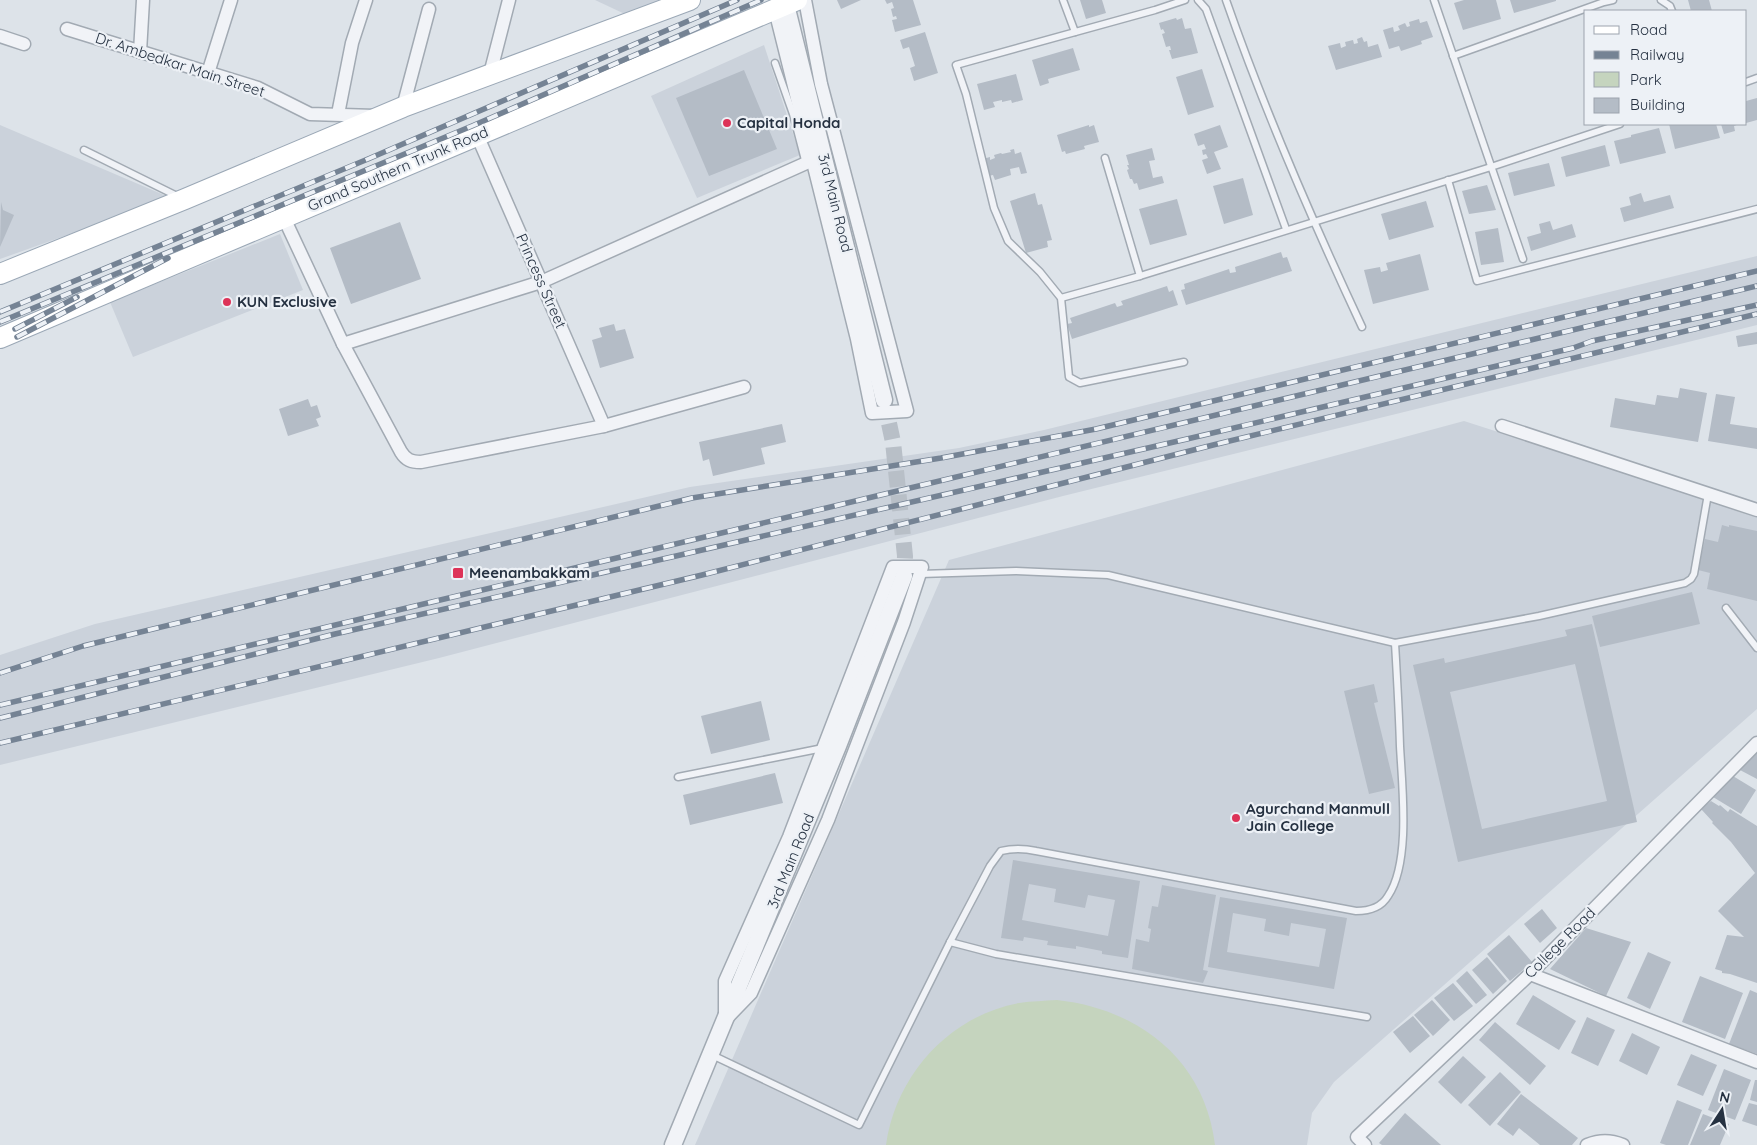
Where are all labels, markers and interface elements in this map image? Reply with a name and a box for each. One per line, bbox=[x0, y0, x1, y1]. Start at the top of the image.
legend bbox=[1584, 10, 1747, 125]
text: Road bbox=[1630, 20, 1667, 39]
street label: Dr. Ambedkar Main Street bbox=[93, 28, 267, 101]
text: Railway bbox=[1630, 45, 1685, 64]
text: Park bbox=[1630, 70, 1662, 89]
text: Building bbox=[1630, 95, 1685, 114]
place label: Capital Honda bbox=[737, 113, 841, 132]
marker: Capital Honda bbox=[721, 117, 733, 129]
street label: Grand Southern Trunk Road bbox=[305, 122, 491, 215]
street label: 3rd Main Road bbox=[814, 151, 857, 254]
street label: Princess Street bbox=[512, 230, 571, 331]
place label: KUN Exclusive bbox=[237, 292, 337, 311]
marker: KUN Exclusive bbox=[221, 296, 233, 308]
place label: Meenambakkam bbox=[469, 563, 590, 582]
marker: Meenambakkam bbox=[451, 566, 465, 580]
place label: Agurchand Manmull Jain College bbox=[1246, 799, 1390, 835]
street label: 3rd Main Road bbox=[763, 810, 818, 911]
marker: Agurchand Manmull Jain College bbox=[1230, 812, 1242, 824]
street label: College Road bbox=[1520, 903, 1599, 982]
north arrow bbox=[1697, 1085, 1747, 1135]
text: N bbox=[1718, 1087, 1732, 1107]

